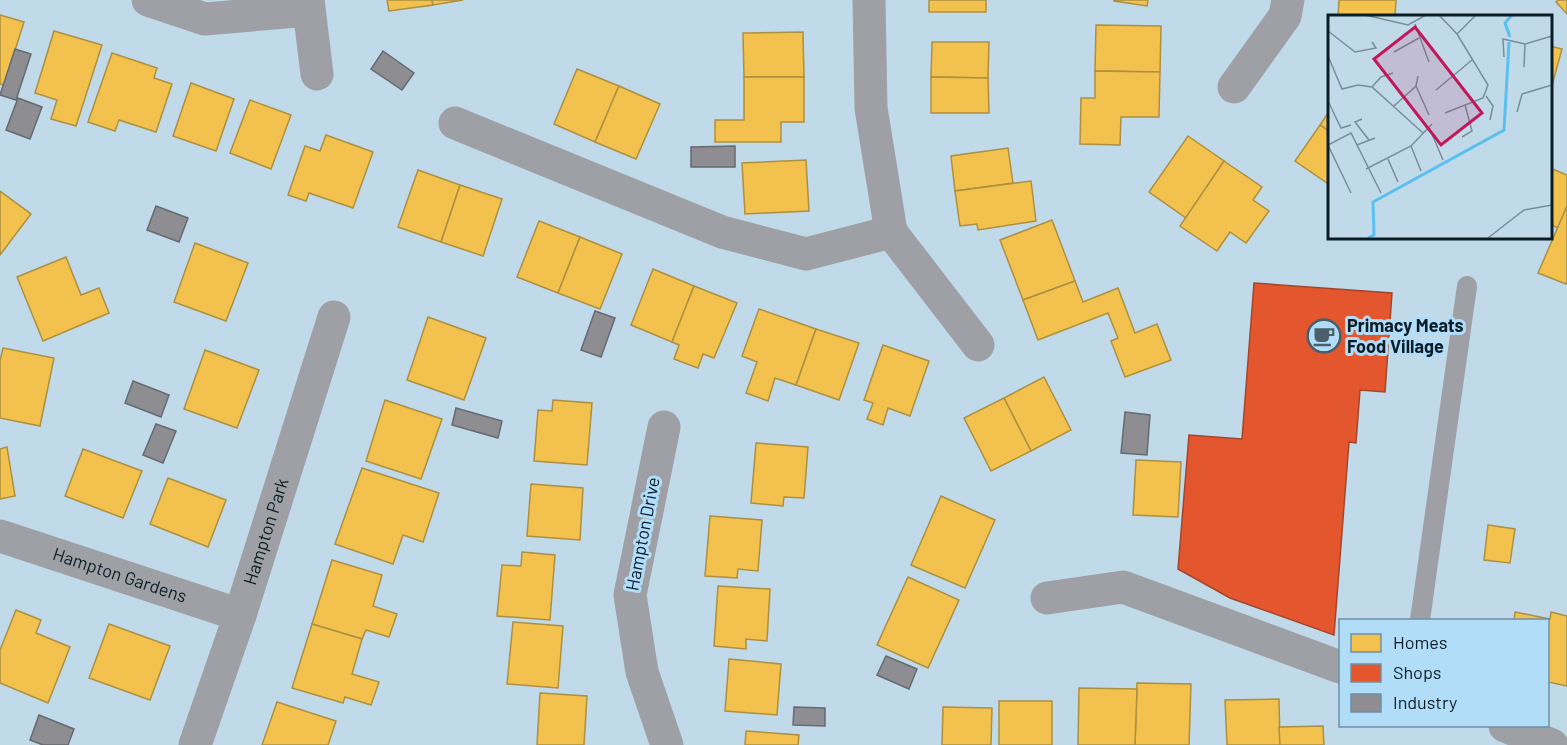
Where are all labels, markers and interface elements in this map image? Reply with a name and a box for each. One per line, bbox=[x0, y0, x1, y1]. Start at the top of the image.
inset map bbox=[1328, 15, 1552, 238]
place label: Primacy Meats Food Village bbox=[1347, 314, 1464, 357]
cafe icon: Primacy Meats Food Village bbox=[1306, 318, 1342, 354]
street label: Hampton Park bbox=[238, 475, 292, 587]
street label: Hampton Drive bbox=[620, 475, 664, 592]
street label: Hampton Gardens bbox=[50, 542, 190, 607]
legend bbox=[1339, 619, 1549, 727]
text: Homes bbox=[1393, 631, 1447, 653]
text: Shops bbox=[1393, 661, 1442, 683]
text: Industry bbox=[1393, 691, 1457, 713]

